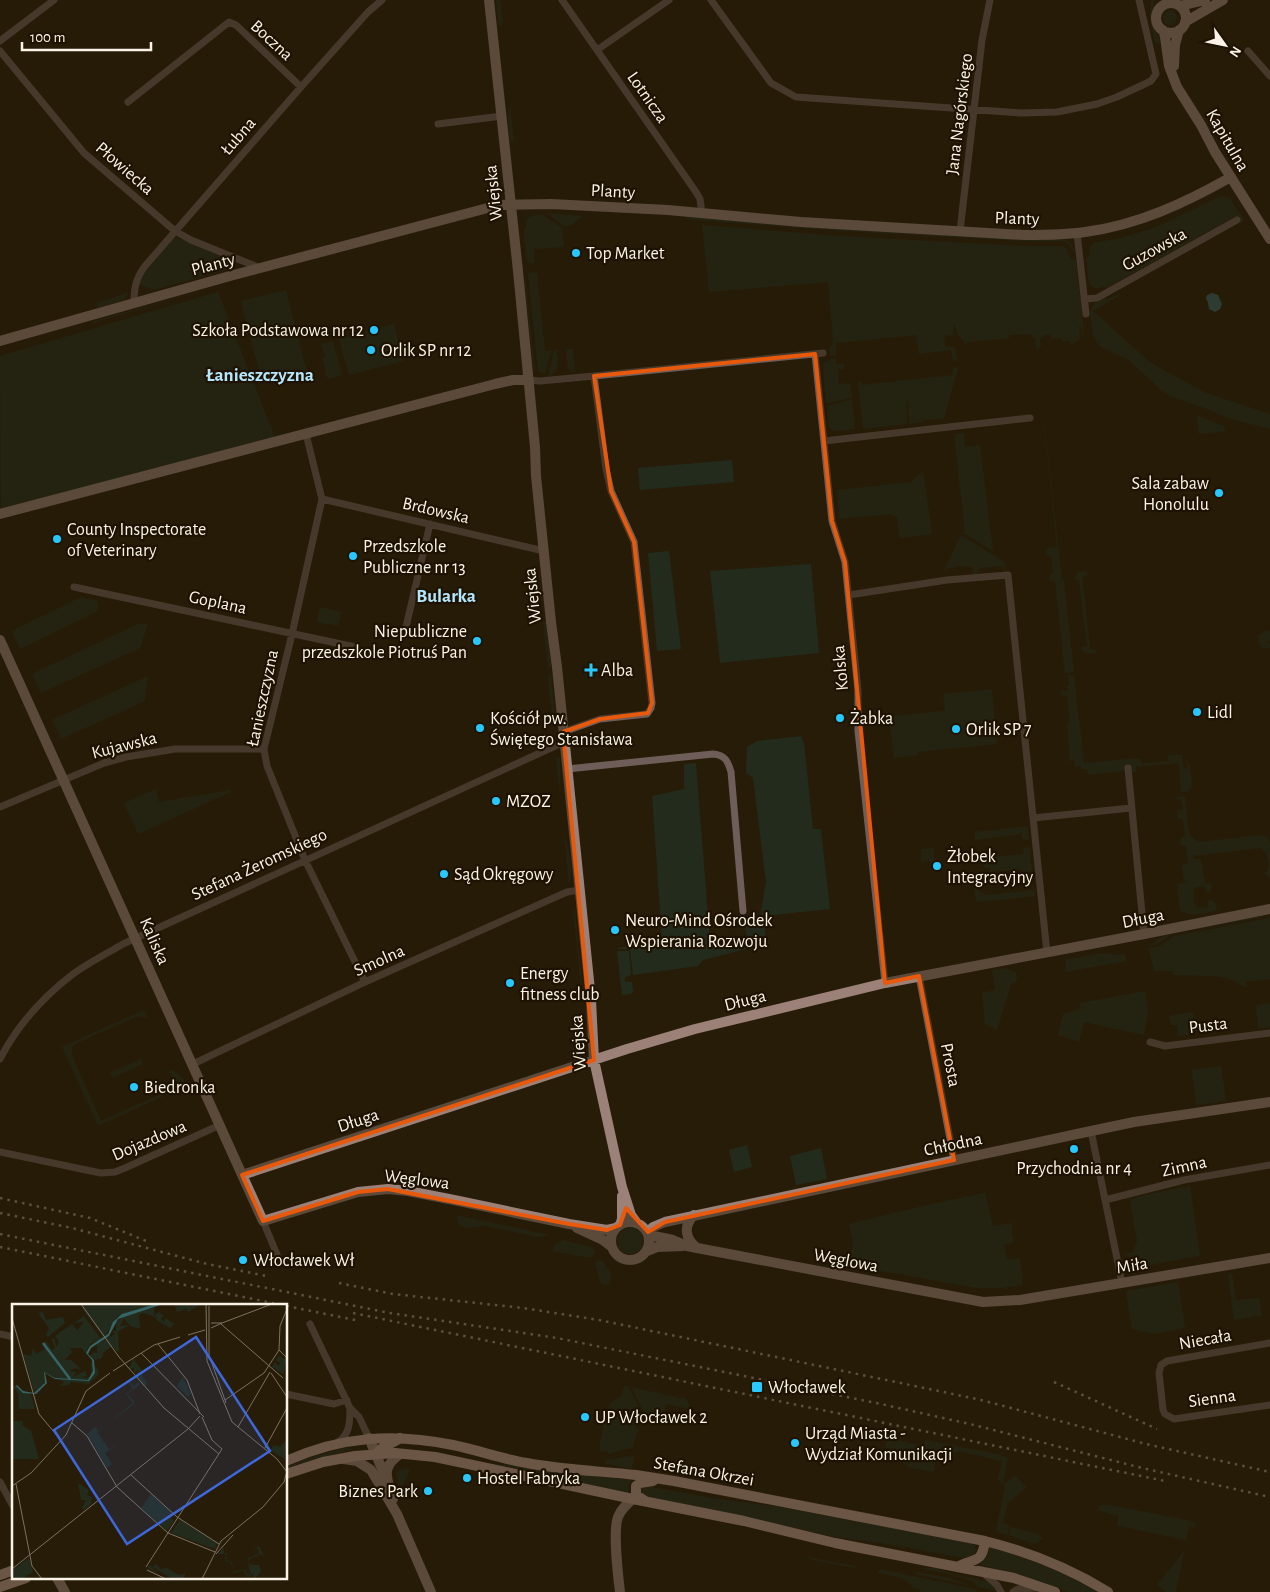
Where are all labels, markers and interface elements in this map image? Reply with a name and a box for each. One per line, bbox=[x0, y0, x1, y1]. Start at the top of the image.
street label: Boczna bbox=[247, 17, 296, 64]
scale bar bbox=[22, 20, 151, 52]
north arrow bbox=[1200, 20, 1250, 70]
text: 100 m bbox=[30, 30, 65, 45]
text: N bbox=[1227, 44, 1244, 59]
street label: Jana Nagórskiego bbox=[944, 52, 976, 176]
street label: Lotnicza bbox=[623, 69, 671, 127]
street label: Kapitulna bbox=[1202, 106, 1252, 175]
street label: Łubna bbox=[218, 114, 260, 159]
street label: Płowiecka bbox=[92, 139, 157, 199]
street label: Wiejska bbox=[482, 164, 506, 222]
street label: Planty bbox=[590, 182, 636, 202]
street label: Planty bbox=[994, 209, 1040, 229]
street label: Guzowska bbox=[1119, 225, 1190, 275]
place label: Top Market bbox=[586, 245, 665, 263]
marker: Top Market bbox=[570, 247, 582, 259]
street label: Planty bbox=[189, 250, 237, 279]
place label: Szkoła Podstawowa nr 12 bbox=[192, 322, 364, 340]
marker: Szkoła Podstawowa nr 12 bbox=[368, 324, 380, 336]
place label: Orlik SP nr 12 bbox=[381, 342, 471, 360]
marker: Orlik SP nr 12 bbox=[365, 344, 377, 356]
district label: Łanieszczyzna bbox=[205, 366, 314, 385]
place label: Sala zabaw Honolulu bbox=[1132, 475, 1209, 514]
marker: Sala zabaw Honolulu bbox=[1213, 487, 1225, 499]
street label: Brdowska bbox=[401, 495, 471, 527]
place label: County Inspectorate of Veterinary bbox=[67, 521, 206, 560]
marker: County Inspectorate of Veterinary bbox=[51, 533, 63, 545]
place label: Przedszkole Publiczne nr 13 bbox=[363, 538, 466, 577]
marker: Przedszkole Publiczne nr 13 bbox=[347, 550, 359, 562]
street label: Wiejska bbox=[521, 567, 545, 625]
district label: Bularka bbox=[416, 587, 476, 606]
street label: Goplana bbox=[187, 588, 248, 618]
place label: Niepubliczne przedszkole Piotruś Pan bbox=[302, 623, 467, 662]
marker: Niepubliczne przedszkole Piotruś Pan bbox=[471, 635, 483, 647]
street label: Kolska bbox=[830, 644, 852, 691]
street label: Łanieszczyzna bbox=[244, 648, 282, 748]
place label: Alba bbox=[601, 662, 633, 680]
marker: Alba bbox=[585, 664, 597, 676]
place label: Lidl bbox=[1207, 704, 1233, 722]
marker: Lidl bbox=[1191, 706, 1203, 718]
place label: Żabka bbox=[850, 708, 893, 728]
place label: Kościół pw. Świętego Stanisława bbox=[490, 710, 633, 749]
marker: Żabka bbox=[834, 712, 846, 724]
place label: Orlik SP 7 bbox=[966, 721, 1032, 739]
marker: Kościół pw. Świętego Stanisława bbox=[474, 722, 486, 734]
marker: Orlik SP 7 bbox=[950, 723, 962, 735]
street label: Kujawska bbox=[90, 729, 159, 763]
place label: MZOZ bbox=[506, 793, 551, 811]
marker: MZOZ bbox=[490, 795, 502, 807]
street label: Stefana Żeromskiego bbox=[188, 824, 330, 904]
place label: Żłobek Integracyjny bbox=[947, 846, 1034, 887]
marker: Żłobek Integracyjny bbox=[931, 860, 943, 872]
place label: Sąd Okręgowy bbox=[454, 866, 554, 884]
marker: Sąd Okręgowy bbox=[438, 868, 450, 880]
street label: Długa bbox=[1121, 906, 1166, 932]
place label: Neuro-Mind Ośrodek Wspierania Rozwoju bbox=[625, 912, 773, 951]
street label: Kaliska bbox=[136, 915, 172, 968]
marker: Neuro-Mind Ośrodek Wspierania Rozwoju bbox=[609, 924, 621, 936]
street label: Smolna bbox=[351, 942, 408, 980]
place label: Energy fitness club bbox=[520, 965, 599, 1004]
marker: Energy fitness club bbox=[504, 977, 516, 989]
street label: Długa bbox=[723, 987, 768, 1015]
street label: Wiejska bbox=[568, 1014, 590, 1072]
street label: Pusta bbox=[1188, 1015, 1229, 1037]
street label: Prosta bbox=[937, 1042, 963, 1089]
place label: Biedronka bbox=[144, 1079, 216, 1097]
marker: Biedronka bbox=[128, 1081, 140, 1093]
street label: Długa bbox=[335, 1106, 381, 1136]
street label: Dojazdowa bbox=[110, 1117, 189, 1165]
street label: Chłodna bbox=[922, 1130, 984, 1160]
marker: Przychodnia nr 4 bbox=[1068, 1143, 1080, 1155]
street label: Zimna bbox=[1160, 1153, 1208, 1181]
place label: Przychodnia nr 4 bbox=[1016, 1160, 1132, 1178]
street label: Węglowa bbox=[383, 1167, 450, 1193]
street label: Węglowa bbox=[812, 1246, 880, 1276]
place label: Włocławek Wł bbox=[253, 1252, 355, 1270]
marker: Włocławek Wł bbox=[237, 1254, 249, 1266]
street label: Miła bbox=[1115, 1255, 1149, 1277]
inset map bbox=[12, 1304, 288, 1580]
street label: Niecała bbox=[1178, 1327, 1233, 1353]
place label: Włocławek bbox=[768, 1379, 846, 1397]
marker: Włocławek bbox=[750, 1380, 764, 1394]
street label: Sienna bbox=[1187, 1387, 1237, 1411]
place label: UP Włocławek 2 bbox=[595, 1409, 707, 1427]
marker: UP Włocławek 2 bbox=[579, 1411, 591, 1423]
place label: Urząd Miasta - Wydział Komunikacji bbox=[805, 1425, 952, 1464]
marker: Urząd Miasta - Wydział Komunikacji bbox=[789, 1437, 801, 1449]
street label: Stefana Okrzei bbox=[652, 1454, 755, 1490]
place label: Hostel Fabryka bbox=[477, 1470, 580, 1488]
marker: Hostel Fabryka bbox=[461, 1472, 473, 1484]
place label: Biznes Park bbox=[338, 1483, 419, 1501]
marker: Biznes Park bbox=[422, 1485, 434, 1497]

